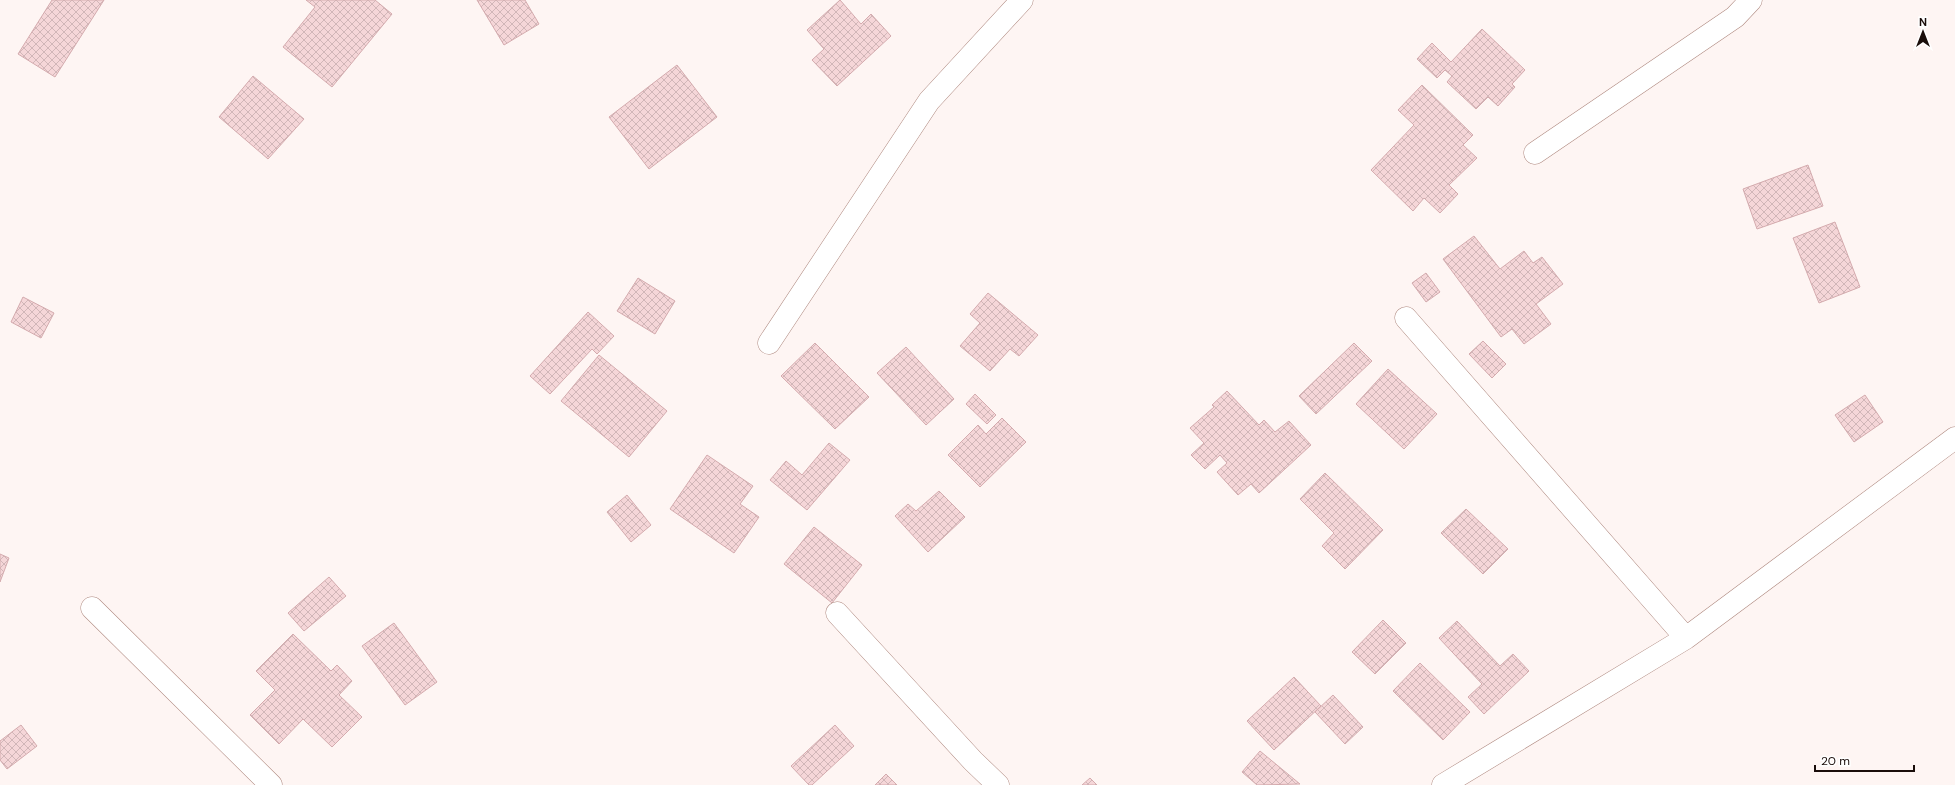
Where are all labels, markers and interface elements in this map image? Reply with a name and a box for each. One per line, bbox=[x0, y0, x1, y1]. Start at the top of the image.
north arrow bbox=[1903, 12, 1943, 52]
text: N bbox=[1919, 15, 1927, 29]
scale bar bbox=[1815, 747, 1914, 773]
text: 20 m bbox=[1821, 753, 1850, 769]

